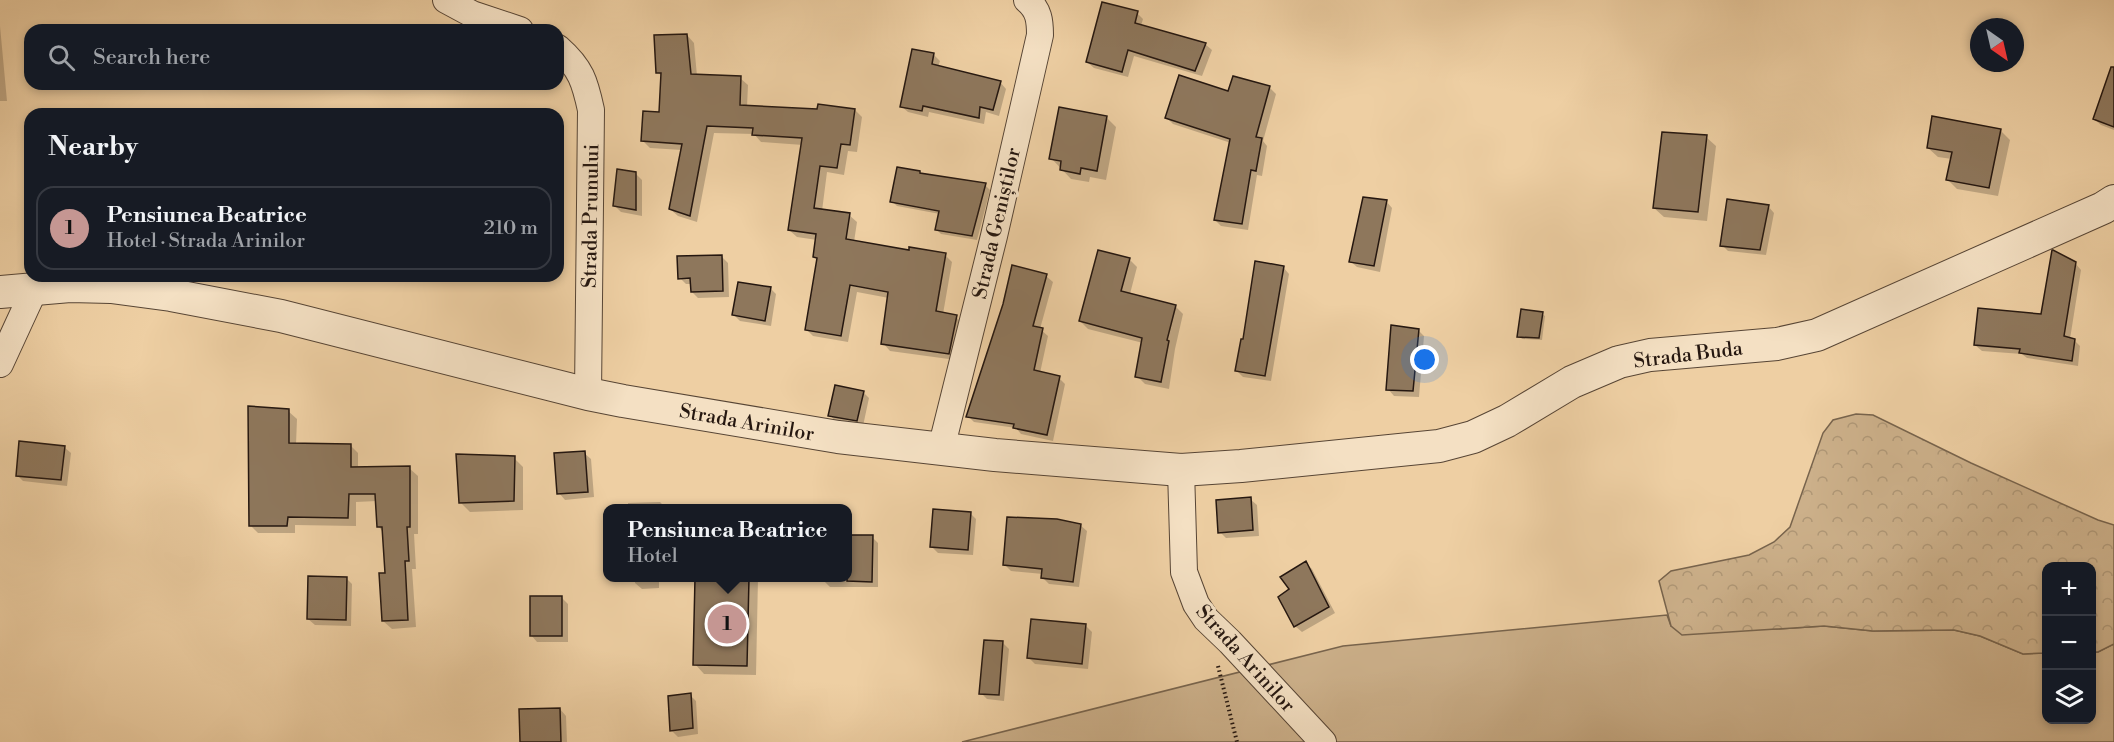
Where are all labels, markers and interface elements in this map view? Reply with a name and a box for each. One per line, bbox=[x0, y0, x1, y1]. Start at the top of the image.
north arrow bbox=[1970, 18, 2024, 72]
search box bbox=[24, 24, 564, 90]
icon: search bbox=[45, 41, 78, 74]
text: Search here bbox=[93, 44, 210, 71]
text: Nearby bbox=[48, 131, 138, 163]
street label: Strada Prunului bbox=[578, 143, 605, 288]
street label: Strada Geniștilor bbox=[968, 145, 1027, 301]
text: Pensiunea Beatrice bbox=[107, 202, 307, 229]
text: 1 bbox=[65, 216, 74, 241]
text: 210 m bbox=[483, 216, 538, 241]
text: Hotel · Strada Arinilor bbox=[107, 229, 305, 254]
street label: Strada Buda bbox=[1632, 336, 1745, 375]
your location bbox=[1410, 345, 1439, 374]
street label: Strada Arinilor bbox=[677, 399, 816, 448]
popup bbox=[603, 504, 852, 582]
text: Pensiunea Beatrice bbox=[628, 517, 827, 544]
text: Hotel bbox=[628, 544, 678, 569]
map controls bbox=[2042, 562, 2096, 724]
button: + bbox=[2042, 562, 2096, 616]
street label: Strada Arinilor bbox=[1190, 600, 1300, 718]
pin: 1 bbox=[708, 602, 746, 646]
button: − bbox=[2042, 616, 2096, 670]
button: layers bbox=[2042, 670, 2096, 724]

